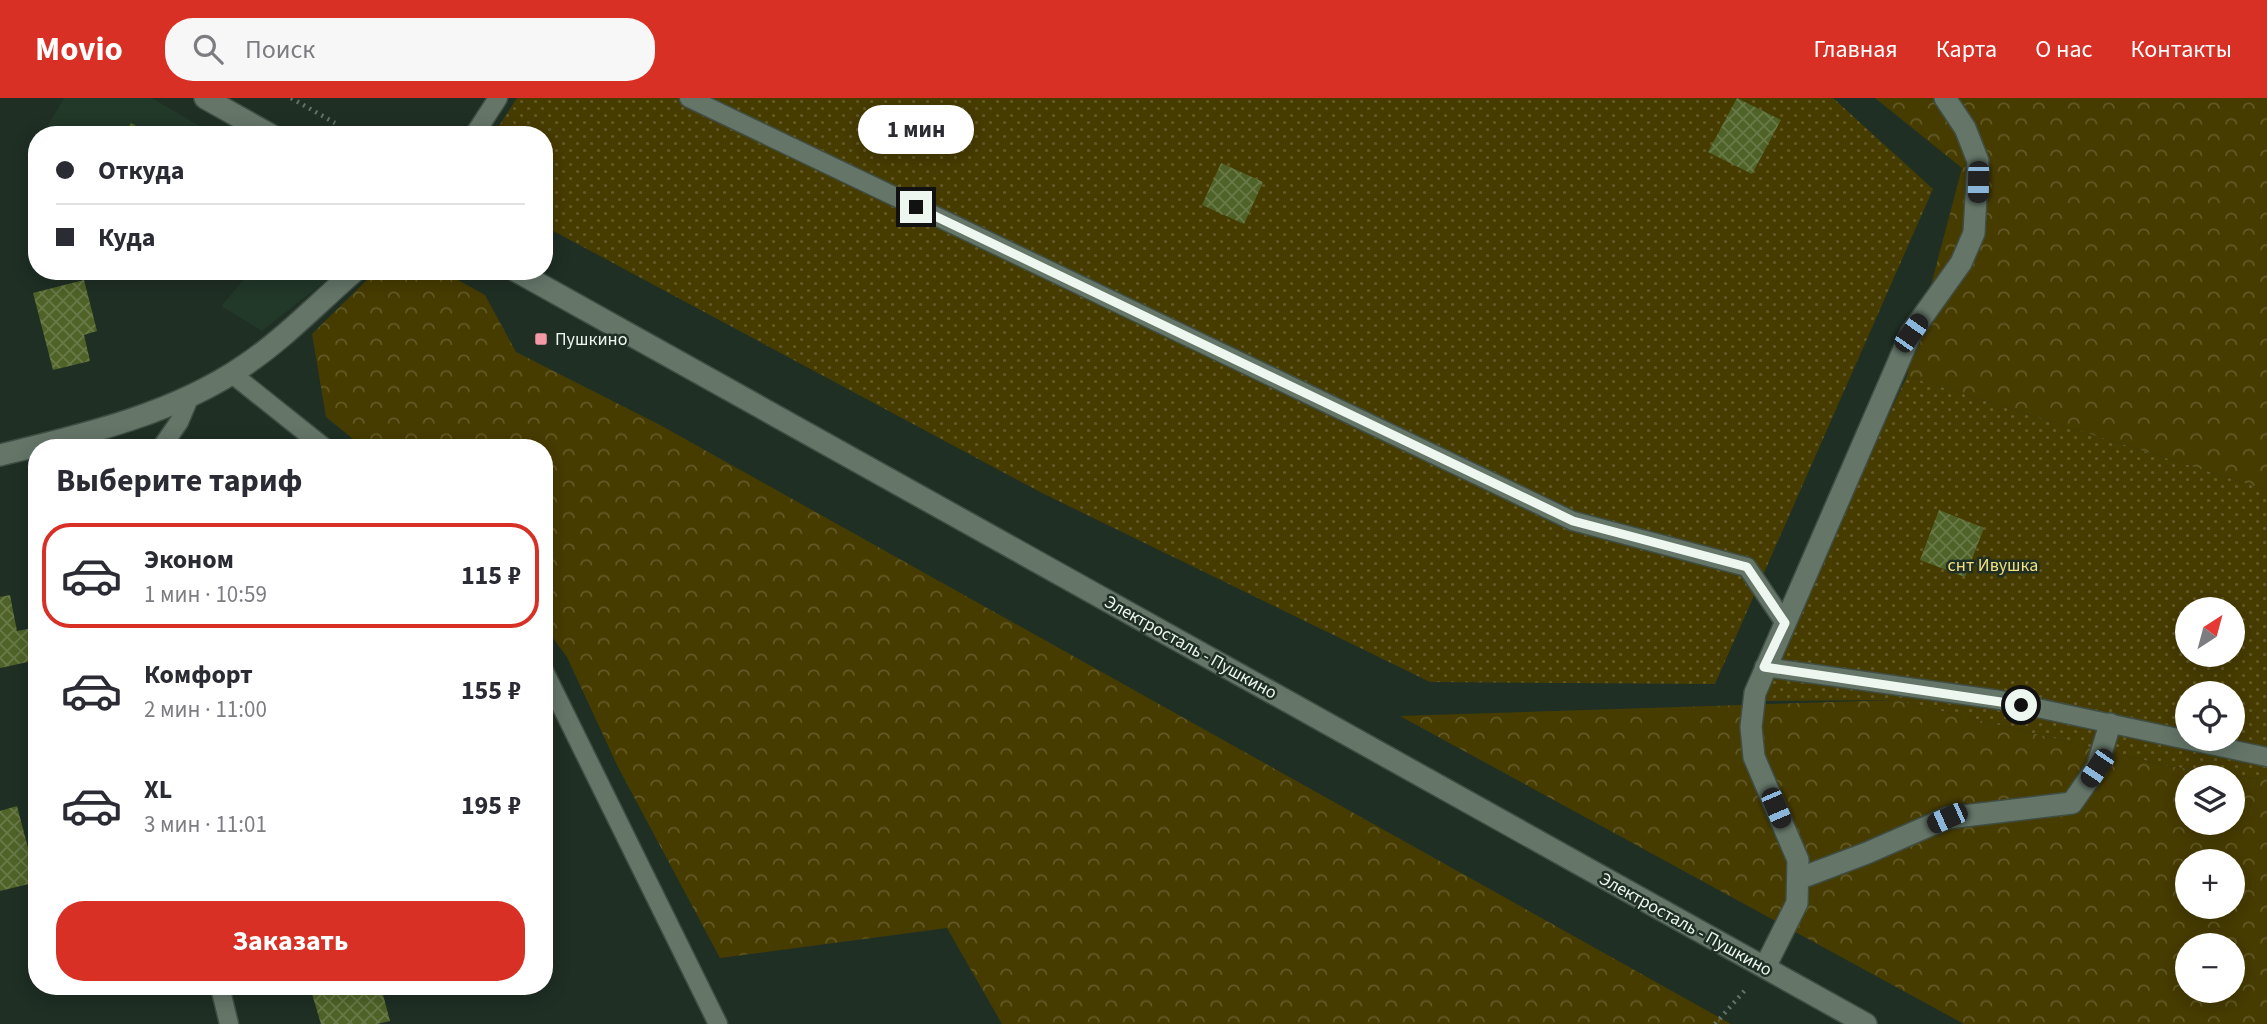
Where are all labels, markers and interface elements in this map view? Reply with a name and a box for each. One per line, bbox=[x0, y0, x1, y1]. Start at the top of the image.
search box bbox=[165, 18, 655, 81]
text: Movio bbox=[35, 26, 123, 73]
icon: search bbox=[189, 30, 227, 68]
text: Поиск bbox=[245, 31, 315, 68]
text: Главная bbox=[1813, 32, 1898, 67]
text: Карта bbox=[1936, 32, 1997, 67]
text: О нас bbox=[2035, 32, 2092, 67]
text: Контакты bbox=[2130, 32, 2232, 67]
callout: 1 мин bbox=[858, 105, 974, 154]
text: 1 мин bbox=[887, 113, 945, 146]
text: Откуда bbox=[98, 152, 185, 189]
car bbox=[1968, 161, 1989, 203]
route end bbox=[900, 191, 932, 223]
text: Куда bbox=[98, 219, 156, 256]
car bbox=[1891, 310, 1932, 356]
place label: Пушкино bbox=[555, 327, 627, 352]
marker: Пушкино bbox=[533, 331, 549, 347]
text: Выберите тариф bbox=[56, 458, 303, 504]
text: Эконом bbox=[144, 541, 234, 578]
icon: car bbox=[60, 544, 123, 607]
park label: снт Ивушка bbox=[1948, 553, 2038, 578]
text: 115 ₽ bbox=[461, 557, 521, 594]
text: 1 мин · 10:59 bbox=[144, 578, 267, 611]
street label: Электросталь - Пушкино bbox=[1100, 590, 1282, 705]
north arrow bbox=[2175, 597, 2245, 667]
map controls bbox=[2175, 597, 2245, 1003]
text: Комфорт bbox=[144, 656, 253, 693]
icon: car bbox=[60, 659, 123, 722]
text: 155 ₽ bbox=[461, 672, 521, 709]
button: locate bbox=[2175, 681, 2245, 751]
route start bbox=[2005, 689, 2037, 721]
text: 2 мин · 11:00 bbox=[144, 693, 267, 726]
car bbox=[2077, 745, 2118, 791]
button: layers bbox=[2175, 765, 2245, 835]
text: XL bbox=[144, 771, 172, 808]
icon: car bbox=[60, 774, 123, 837]
car bbox=[1759, 785, 1794, 831]
text: 195 ₽ bbox=[461, 787, 521, 824]
car bbox=[1924, 800, 1971, 836]
text: 3 мин · 11:01 bbox=[144, 808, 267, 841]
button: + bbox=[2175, 849, 2245, 919]
street label: Электросталь - Пушкино bbox=[1595, 867, 1777, 982]
button: Заказать bbox=[56, 901, 525, 981]
button: − bbox=[2175, 933, 2245, 1003]

